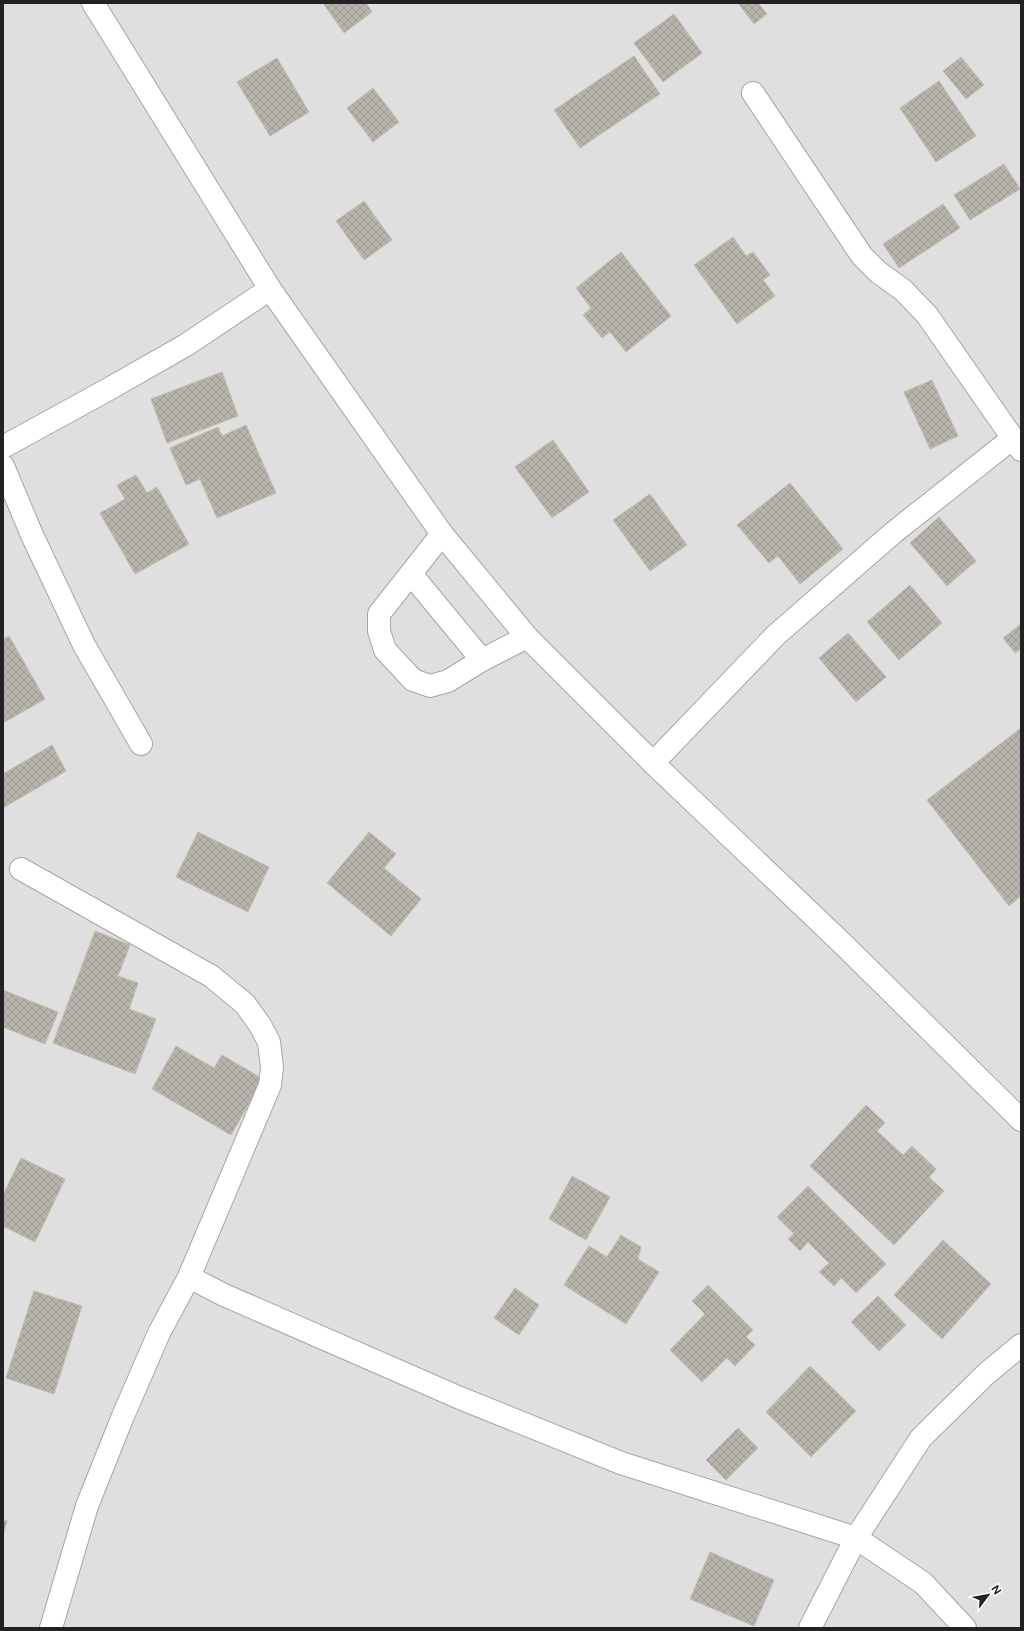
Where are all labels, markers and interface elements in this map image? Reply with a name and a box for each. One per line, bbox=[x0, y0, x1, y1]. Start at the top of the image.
north arrow bbox=[968, 1575, 1008, 1615]
text: N bbox=[989, 1583, 1004, 1597]

